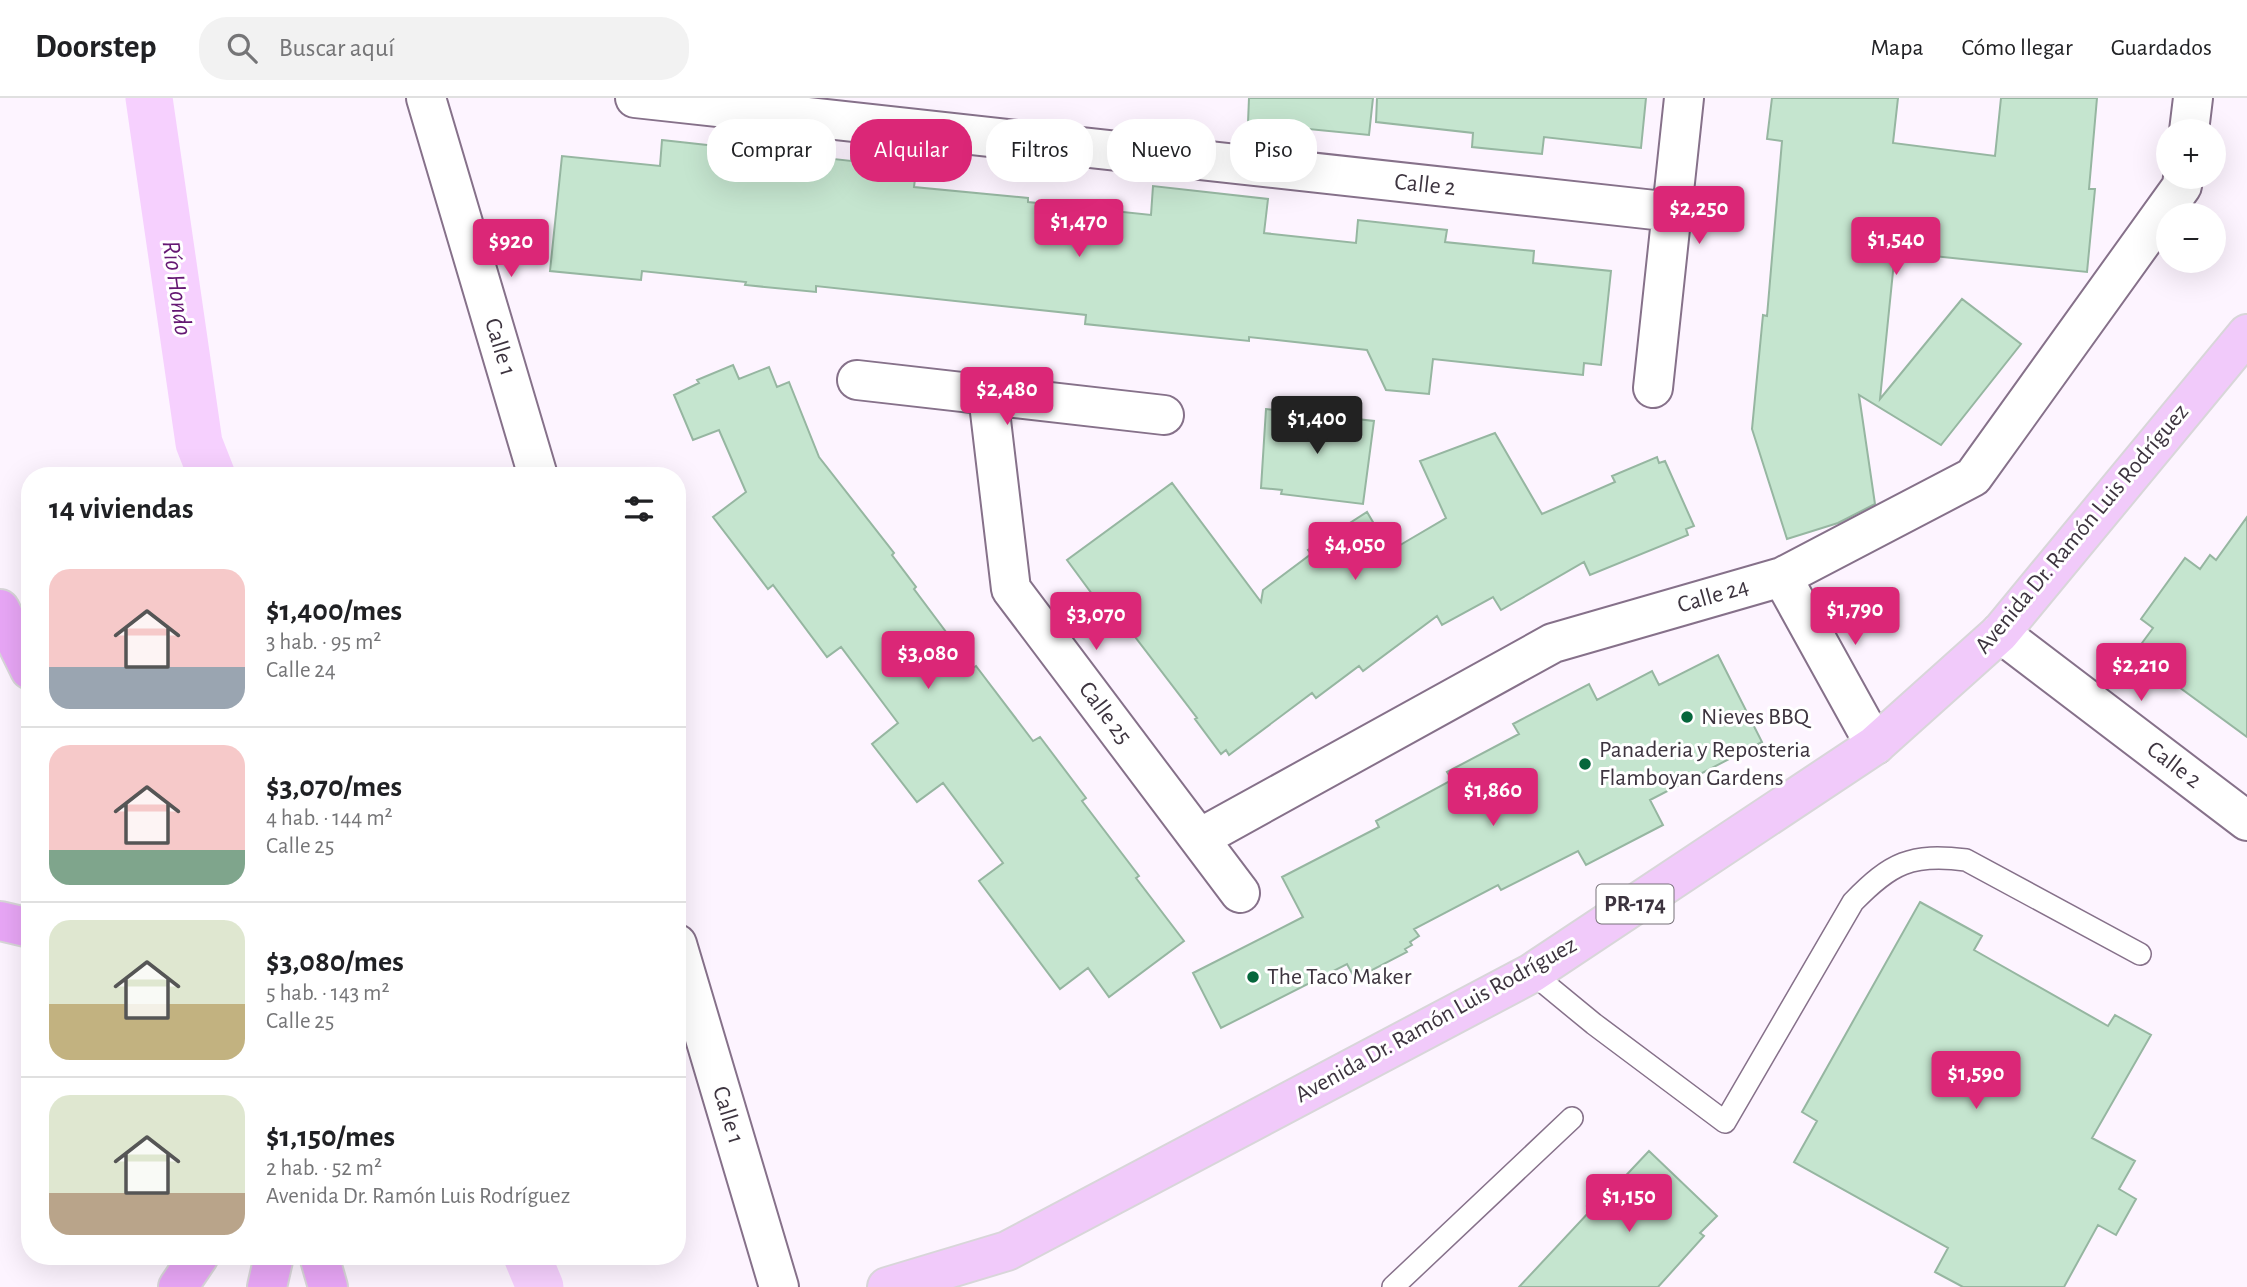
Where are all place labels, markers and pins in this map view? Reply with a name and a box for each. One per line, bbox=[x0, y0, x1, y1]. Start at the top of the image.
pin: $2,250 bbox=[1642, 186, 1756, 246]
pin: $1,470 bbox=[1022, 200, 1136, 259]
pin: $1,540 bbox=[1839, 218, 1953, 277]
pin: $920 bbox=[470, 220, 552, 279]
pin: $2,480 bbox=[950, 368, 1064, 427]
pin: $1,400 bbox=[1260, 396, 1374, 456]
pin: $4,050 bbox=[1298, 522, 1412, 582]
pin: $1,790 bbox=[1798, 588, 1912, 647]
pin: $3,070 bbox=[1039, 592, 1153, 652]
pin: $3,080 bbox=[871, 632, 985, 691]
pin: $2,210 bbox=[2084, 644, 2198, 703]
place label: Nieves BBQ bbox=[1701, 705, 1812, 729]
marker: Nieves BBQ bbox=[1679, 709, 1695, 725]
place label: Panaderia y Reposteria Flamboyan Gardens bbox=[1599, 738, 1811, 790]
marker: Panaderia y Reposteria Flamboyan Gardens bbox=[1577, 756, 1593, 772]
pin: $1,860 bbox=[1436, 768, 1550, 828]
place label: The Taco Maker bbox=[1267, 965, 1412, 989]
marker: The Taco Maker bbox=[1245, 969, 1261, 985]
pin: $1,590 bbox=[1919, 1052, 2033, 1111]
pin: $1,150 bbox=[1572, 1174, 1686, 1234]

